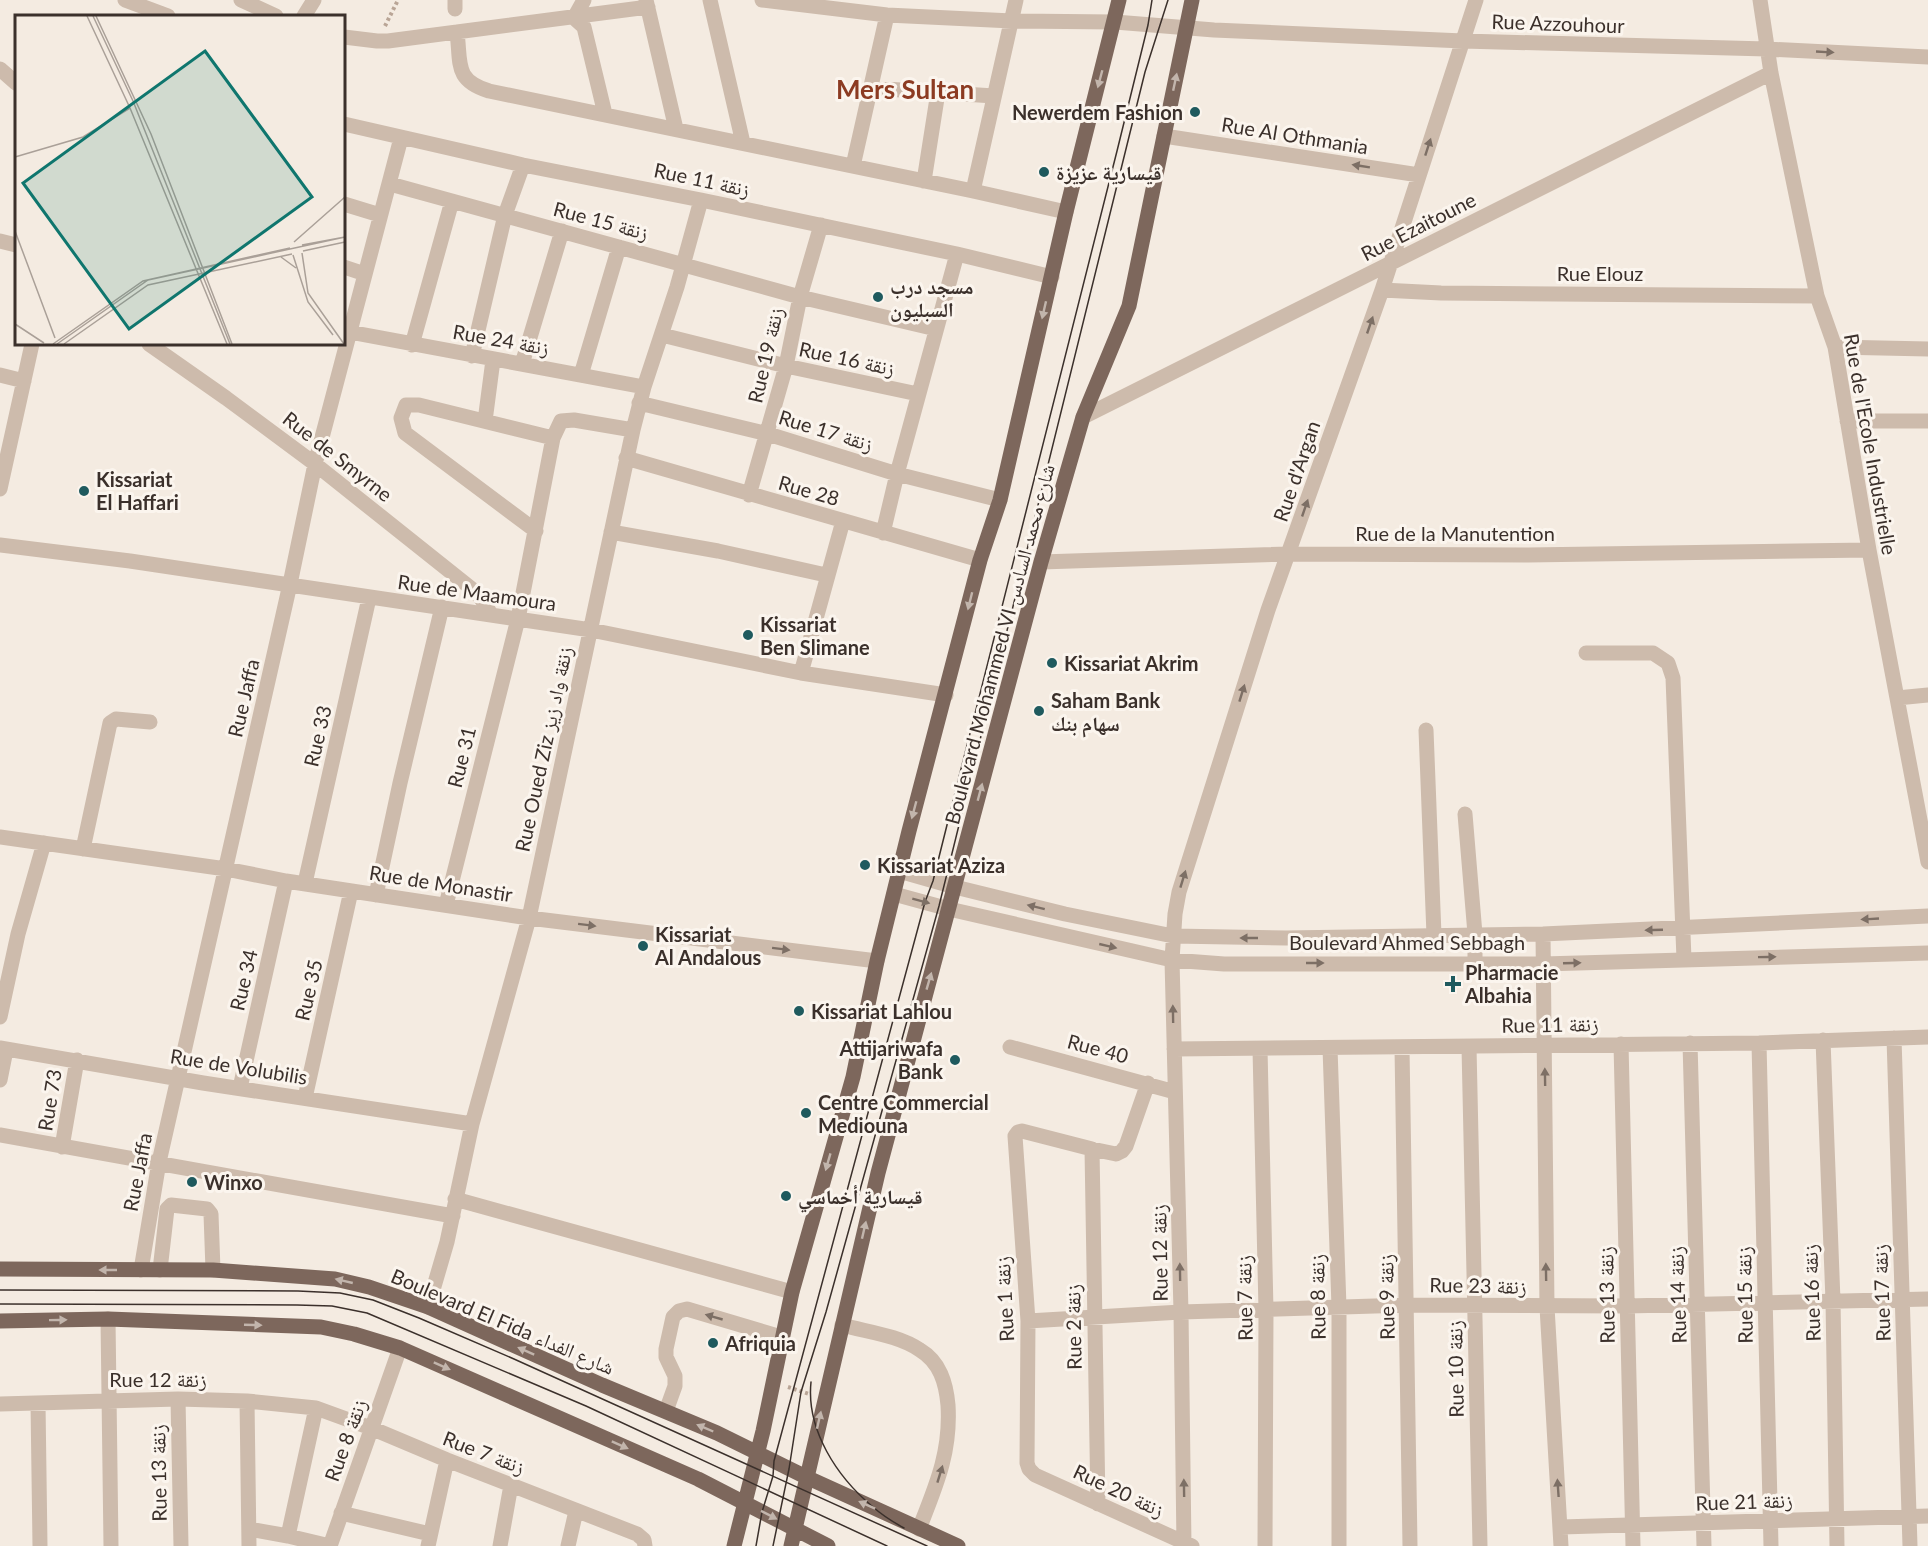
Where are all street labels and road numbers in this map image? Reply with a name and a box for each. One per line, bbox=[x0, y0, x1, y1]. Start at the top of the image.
street label: Rue Azzouhour bbox=[1491, 9, 1626, 37]
street label: Rue Al Othmania bbox=[1220, 112, 1370, 158]
street label: Rue 11 زنقة bbox=[652, 157, 752, 201]
street label: Rue Ezaitoune bbox=[1357, 187, 1479, 265]
street label: Rue 15 زنقة bbox=[551, 196, 651, 244]
street label: Rue Elouz bbox=[1557, 261, 1643, 285]
street label: Rue 19 زنقة bbox=[742, 305, 788, 405]
street label: Rue 24 زنقة bbox=[451, 319, 551, 359]
street label: Rue de l'Ecole Industrielle bbox=[1840, 331, 1902, 557]
street label: Rue 16 زنقة bbox=[797, 336, 897, 380]
street label: Rue 17 زنقة bbox=[776, 404, 876, 456]
street label: Rue de Smyrne bbox=[279, 406, 397, 506]
street label: Rue d'Argan bbox=[1268, 417, 1324, 525]
street label: Boulevard Mohammed VI شارع محمد السادس bbox=[939, 461, 1061, 827]
street label: Rue 28 bbox=[776, 470, 842, 510]
street label: Rue de la Manutention bbox=[1355, 521, 1555, 545]
street label: Rue de Maamoura bbox=[396, 569, 558, 615]
street label: Rue Oued Ziz زنقة واد زيز bbox=[510, 644, 577, 854]
street label: Rue Jaffa bbox=[222, 657, 264, 739]
street label: Rue 33 bbox=[298, 703, 336, 769]
street label: Rue 31 bbox=[442, 724, 480, 790]
street label: Rue de Monastir bbox=[368, 860, 515, 906]
street label: Boulevard Ahmed Sebbagh bbox=[1289, 930, 1525, 954]
street label: Rue 34 bbox=[224, 947, 262, 1013]
street label: Rue 35 bbox=[289, 957, 327, 1023]
street label: Rue 11 زنقة bbox=[1501, 1011, 1599, 1037]
street label: Rue 40 bbox=[1065, 1028, 1131, 1068]
street label: Rue de Volubilis bbox=[169, 1043, 309, 1089]
street label: Rue 73 bbox=[32, 1067, 66, 1133]
street label: Rue Jaffa bbox=[118, 1131, 156, 1213]
street label: Rue 12 زنقة bbox=[1146, 1204, 1172, 1302]
street label: Rue 16 زنقة bbox=[1797, 1244, 1825, 1342]
street label: Rue 17 زنقة bbox=[1867, 1244, 1895, 1342]
street label: Rue 13 زنقة bbox=[1593, 1246, 1619, 1344]
street label: Rue 14 زنقة bbox=[1663, 1246, 1691, 1344]
street label: Rue 15 زنقة bbox=[1731, 1246, 1757, 1344]
street label: Rue 8 زنقة bbox=[1304, 1254, 1330, 1340]
street label: Rue 9 زنقة bbox=[1373, 1254, 1399, 1340]
street label: Rue 7 زنقة bbox=[1231, 1255, 1257, 1341]
street label: Rue 1 زنقة bbox=[990, 1256, 1018, 1342]
street label: Boulevard El Fida شارع الفداء bbox=[387, 1263, 618, 1381]
street label: Rue 23 زنقة bbox=[1429, 1272, 1527, 1298]
street label: Rue 2 زنقة bbox=[1060, 1284, 1086, 1370]
street label: Rue 10 زنقة bbox=[1442, 1320, 1468, 1418]
street label: Rue 12 زنقة bbox=[109, 1367, 207, 1391]
street label: Rue 8 زنقة bbox=[319, 1396, 371, 1484]
street label: Rue 13 زنقة bbox=[145, 1424, 171, 1522]
street label: Rue 7 زنقة bbox=[440, 1425, 528, 1479]
street label: Rue 20 زنقة bbox=[1070, 1459, 1168, 1521]
street label: Rue 21 زنقة bbox=[1695, 1487, 1793, 1515]

